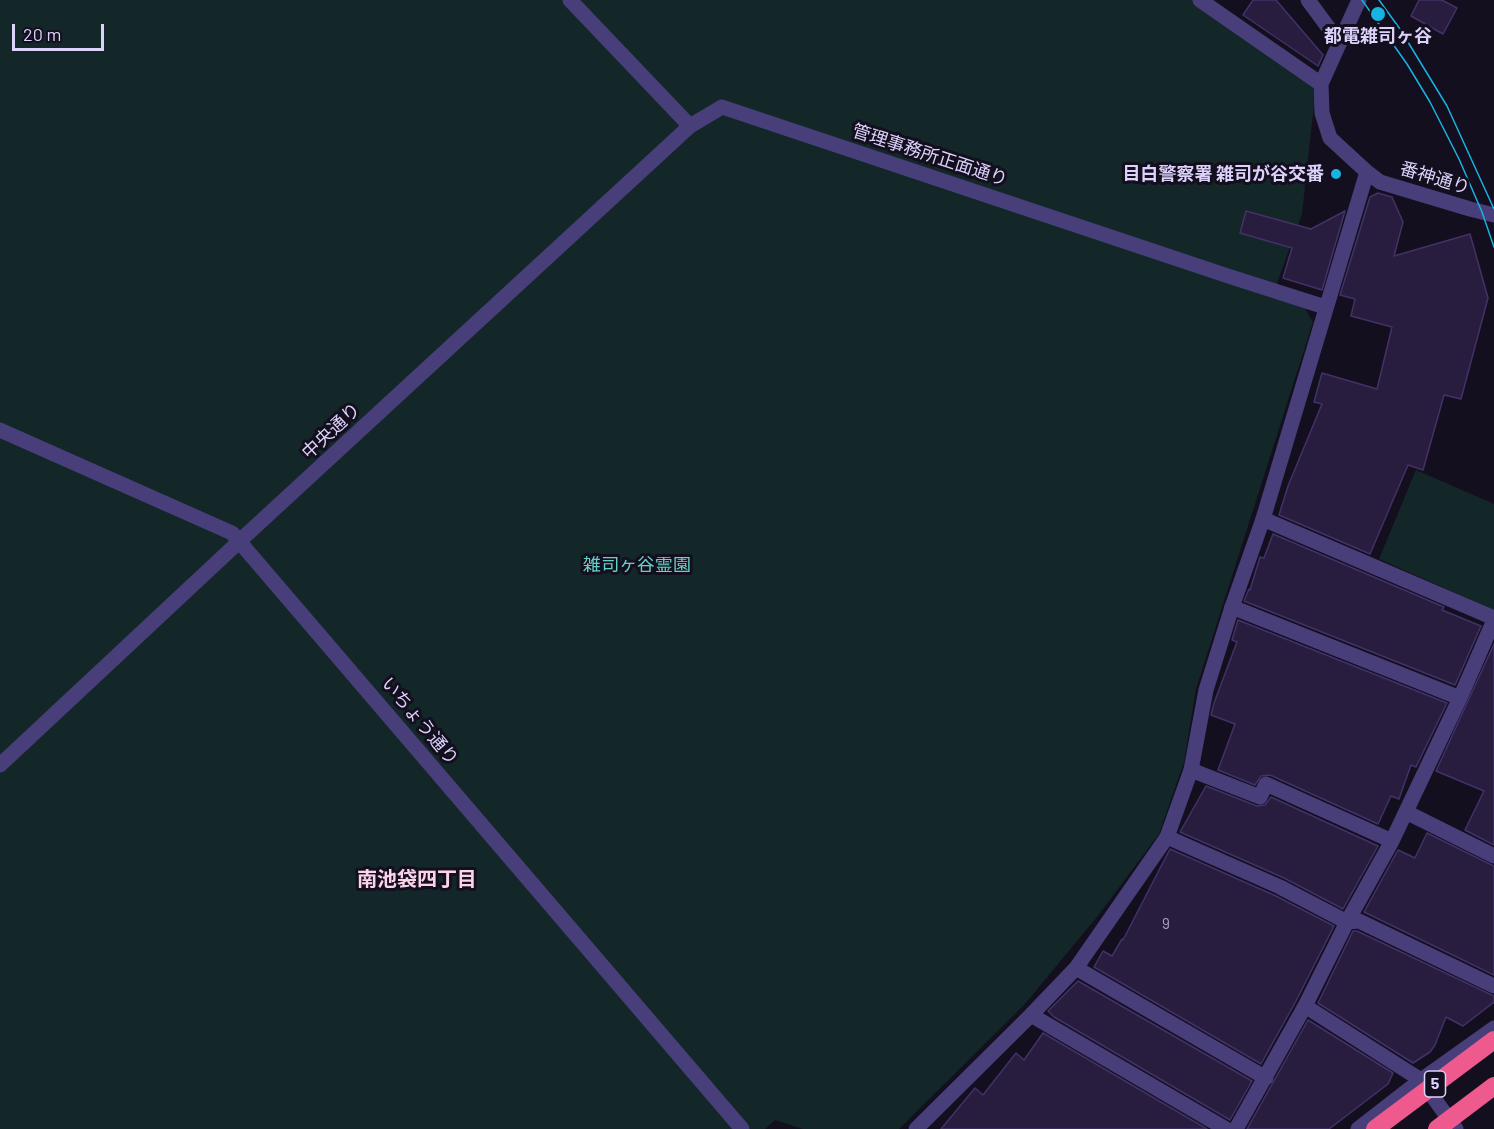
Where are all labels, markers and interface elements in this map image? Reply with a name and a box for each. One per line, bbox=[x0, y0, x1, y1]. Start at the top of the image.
marker: 都電雑司ヶ谷 bbox=[1369, 5, 1387, 23]
scale bar bbox=[15, 12, 106, 50]
text: 20 m bbox=[23, 23, 61, 45]
place label: 都電雑司ヶ谷 bbox=[1324, 25, 1432, 47]
street label: 管理事務所正面通り bbox=[850, 120, 1010, 190]
street label: 番神通り bbox=[1397, 157, 1473, 199]
place label: 目白警察署 雑司が谷交番 bbox=[1122, 163, 1324, 185]
marker: 目白警察署 雑司が谷交番 bbox=[1329, 167, 1343, 181]
street label: 中央通り bbox=[297, 399, 365, 463]
park label: 雑司ヶ谷霊園 bbox=[583, 554, 691, 576]
street label: いちょう通り bbox=[377, 673, 463, 769]
district label: 南池袋四丁目 bbox=[357, 867, 477, 891]
house number: 9 bbox=[1162, 915, 1170, 933]
road number: 5 bbox=[1424, 1071, 1446, 1097]

